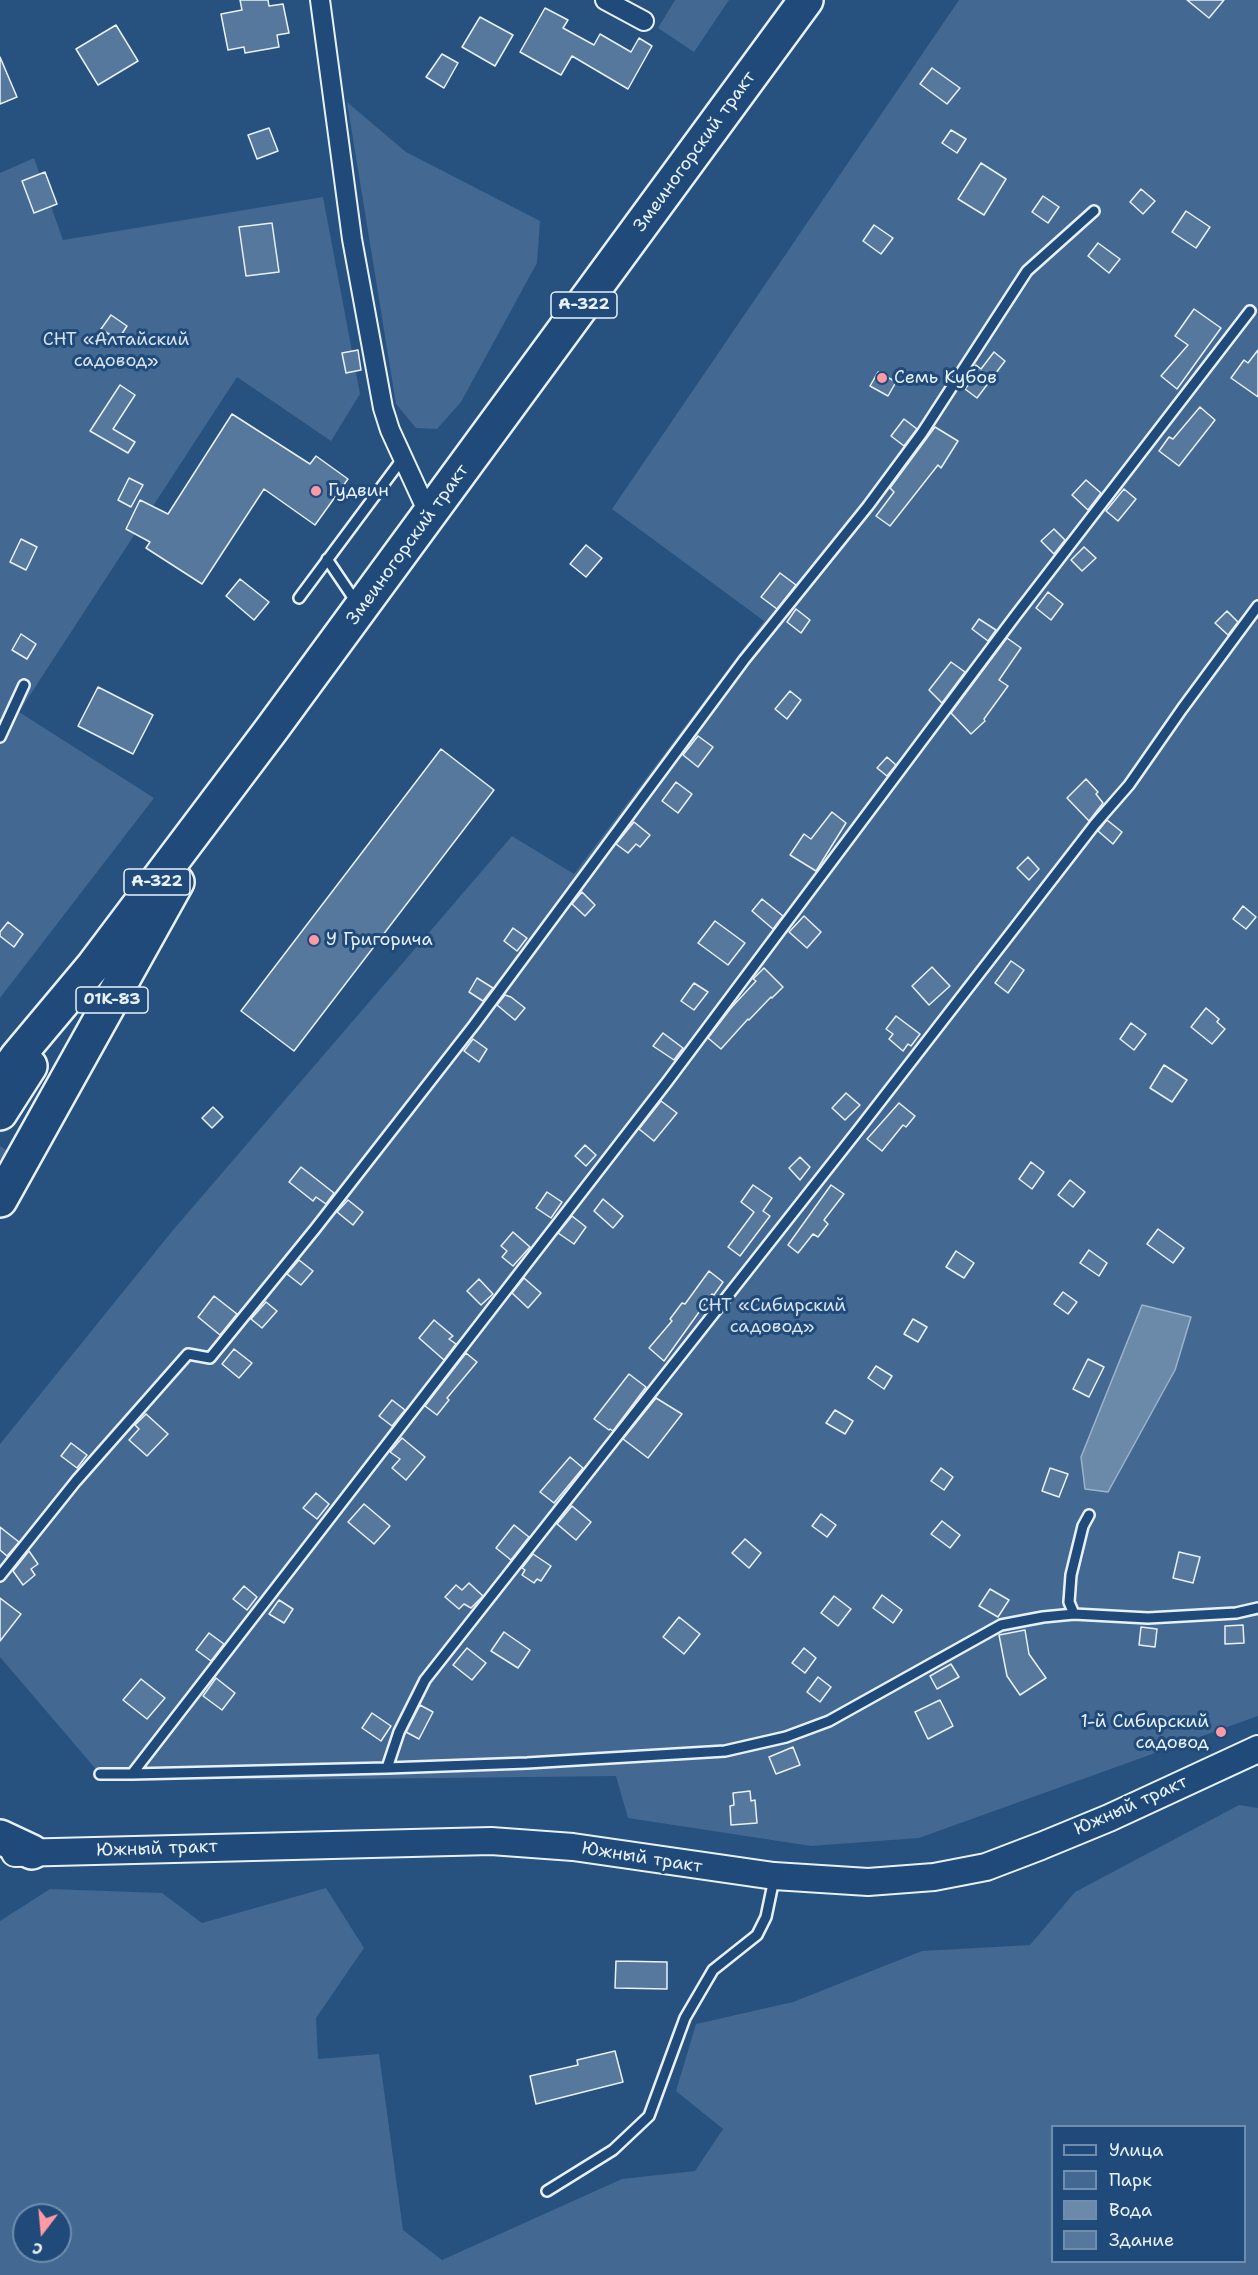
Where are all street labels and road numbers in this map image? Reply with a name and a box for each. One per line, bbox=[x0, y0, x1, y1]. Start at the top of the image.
street label: Змеиногорский тракт bbox=[630, 68, 760, 236]
road number: А-322 bbox=[551, 292, 617, 318]
street label: Змеиногорский тракт bbox=[343, 461, 473, 629]
road number: А-322 bbox=[124, 869, 190, 895]
road number: 01К-83 bbox=[76, 987, 148, 1013]
street label: Южный тракт bbox=[1071, 1771, 1191, 1841]
street label: Южный тракт bbox=[96, 1836, 218, 1862]
street label: Южный тракт bbox=[580, 1838, 704, 1878]

